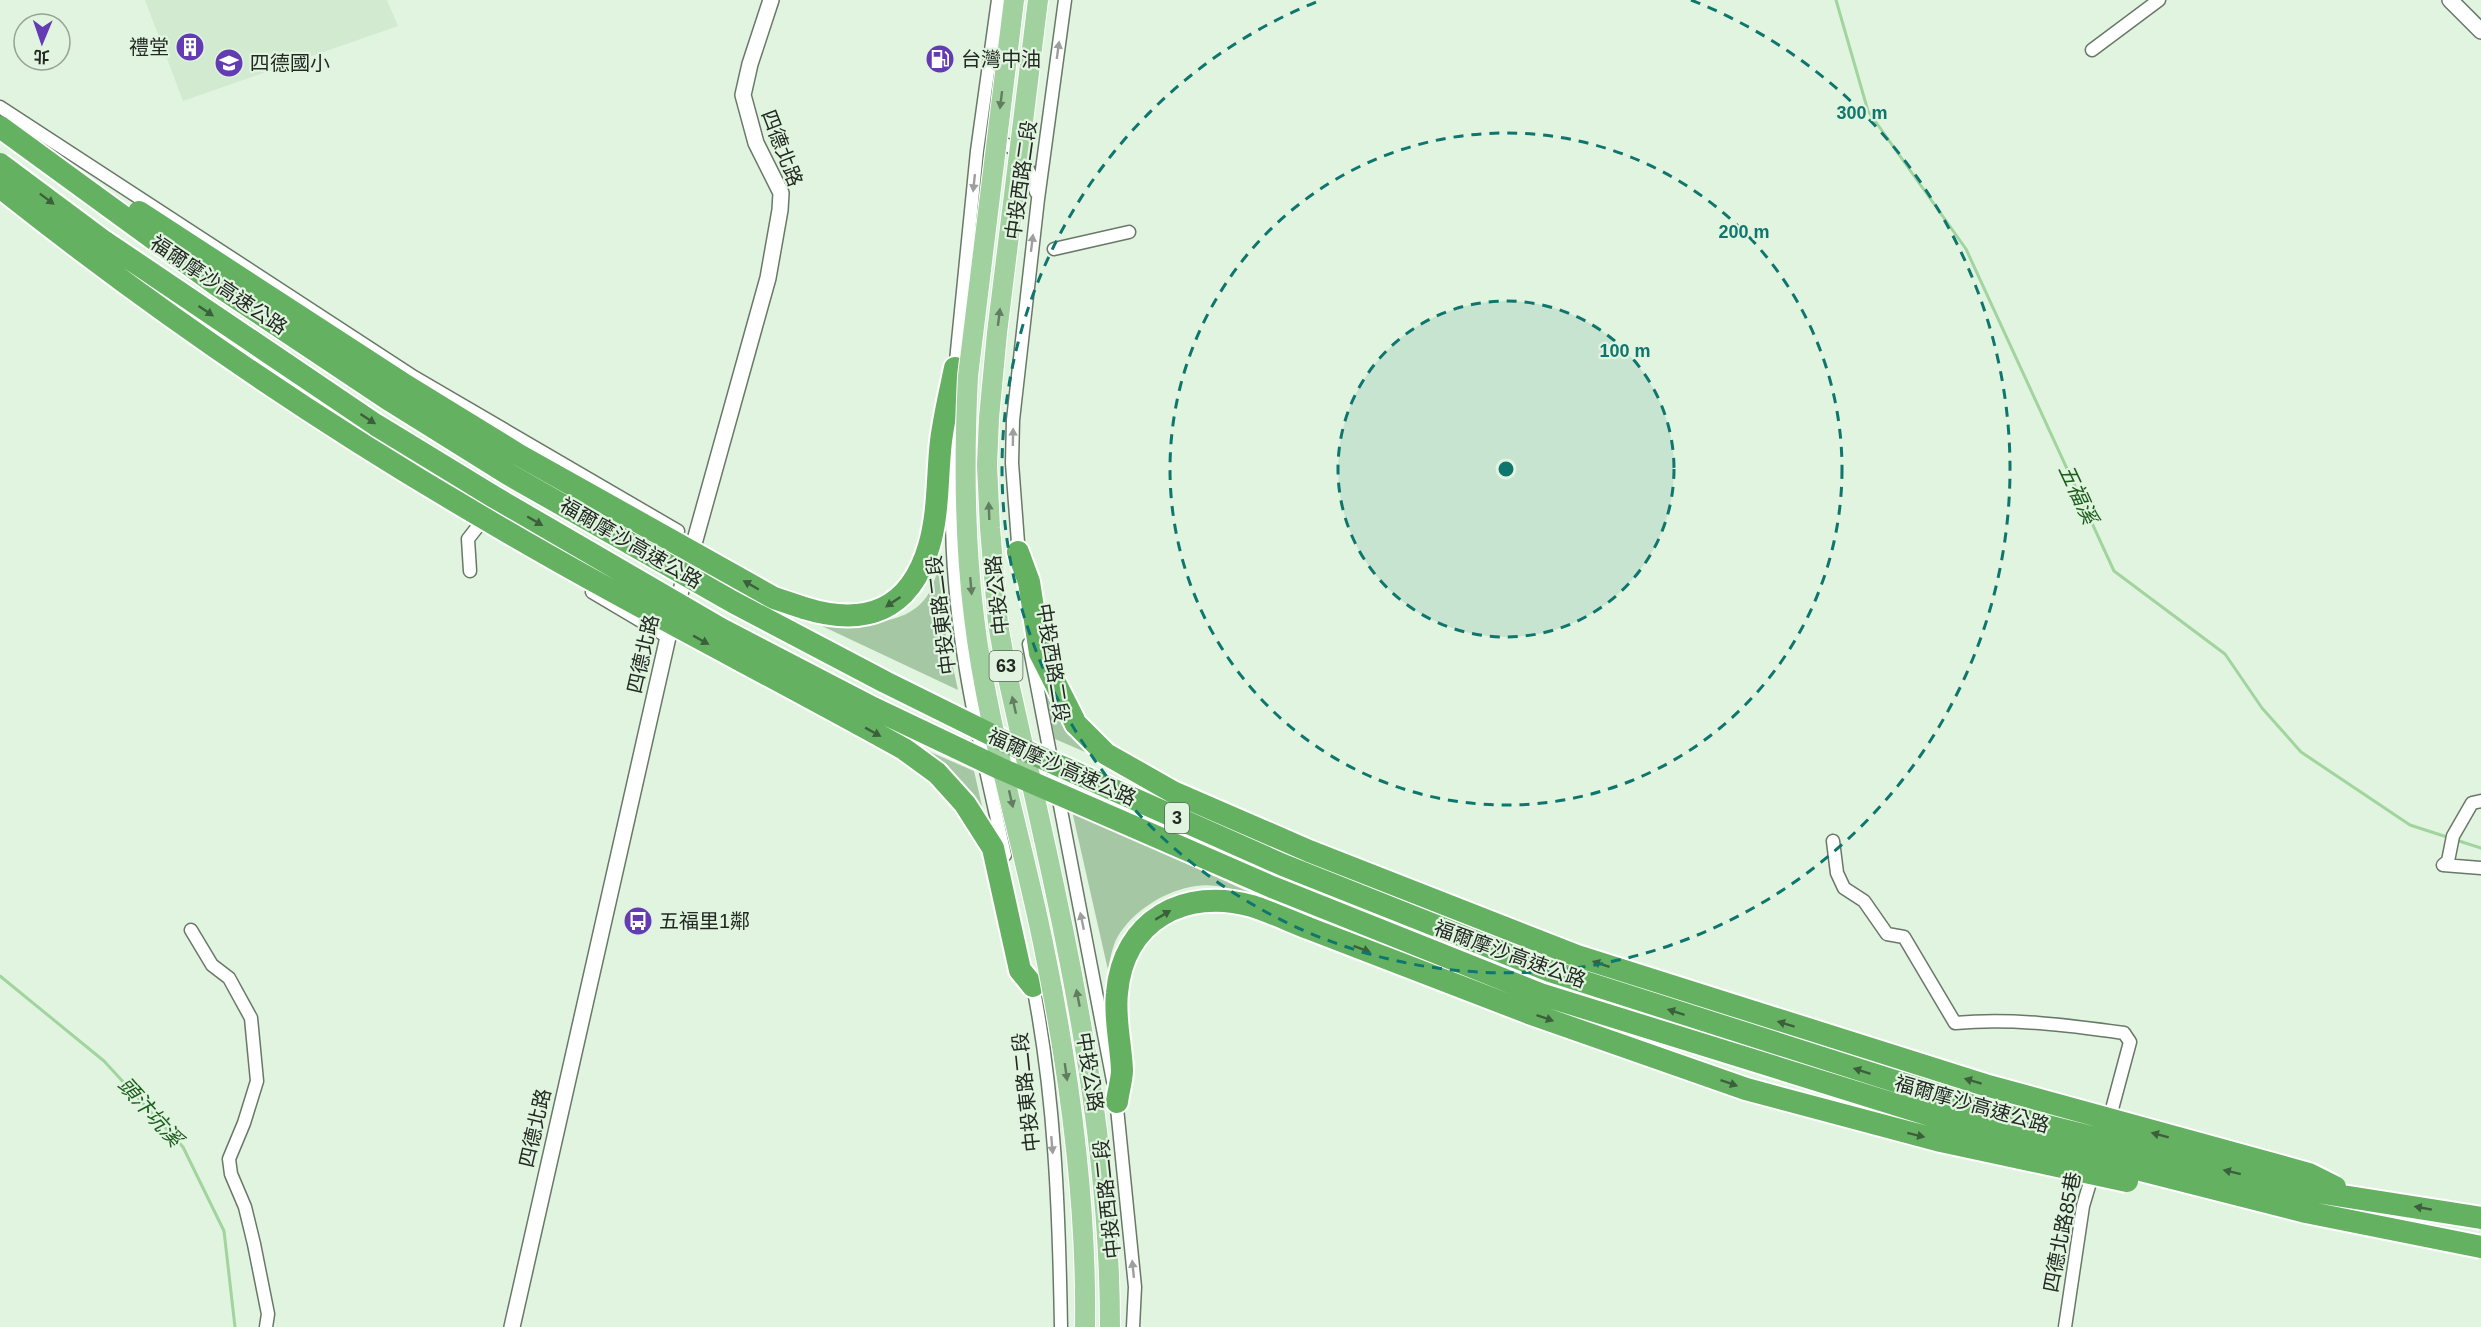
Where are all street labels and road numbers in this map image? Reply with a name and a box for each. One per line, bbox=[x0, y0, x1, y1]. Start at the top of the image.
street label: 四德北路 bbox=[757, 107, 807, 189]
street label: 中投西路二段 bbox=[1002, 119, 1040, 241]
street label: 福爾摩沙高速公路 bbox=[147, 231, 291, 339]
street label: 福爾摩沙高速公路 bbox=[556, 493, 706, 593]
street label: 中投東路二段 bbox=[923, 554, 959, 676]
street label: 中投公路 bbox=[982, 554, 1012, 636]
street label: 中投西路二段 bbox=[1033, 602, 1073, 724]
street label: 四德北路 bbox=[623, 613, 663, 695]
road number: 63 bbox=[990, 651, 1022, 681]
street label: 福爾摩沙高速公路 bbox=[984, 724, 1140, 810]
road number: 3 bbox=[1165, 803, 1189, 833]
street label: 福爾摩沙高速公路 bbox=[1431, 916, 1589, 992]
street label: 中投東路二段 bbox=[1009, 1031, 1043, 1153]
street label: 中投公路 bbox=[1073, 1031, 1107, 1113]
street label: 福爾摩沙高速公路 bbox=[1892, 1071, 2052, 1137]
street label: 四德北路 bbox=[515, 1087, 555, 1169]
street label: 中投西路二段 bbox=[1090, 1138, 1124, 1260]
street label: 四德北路85巷 bbox=[2040, 1170, 2084, 1294]

